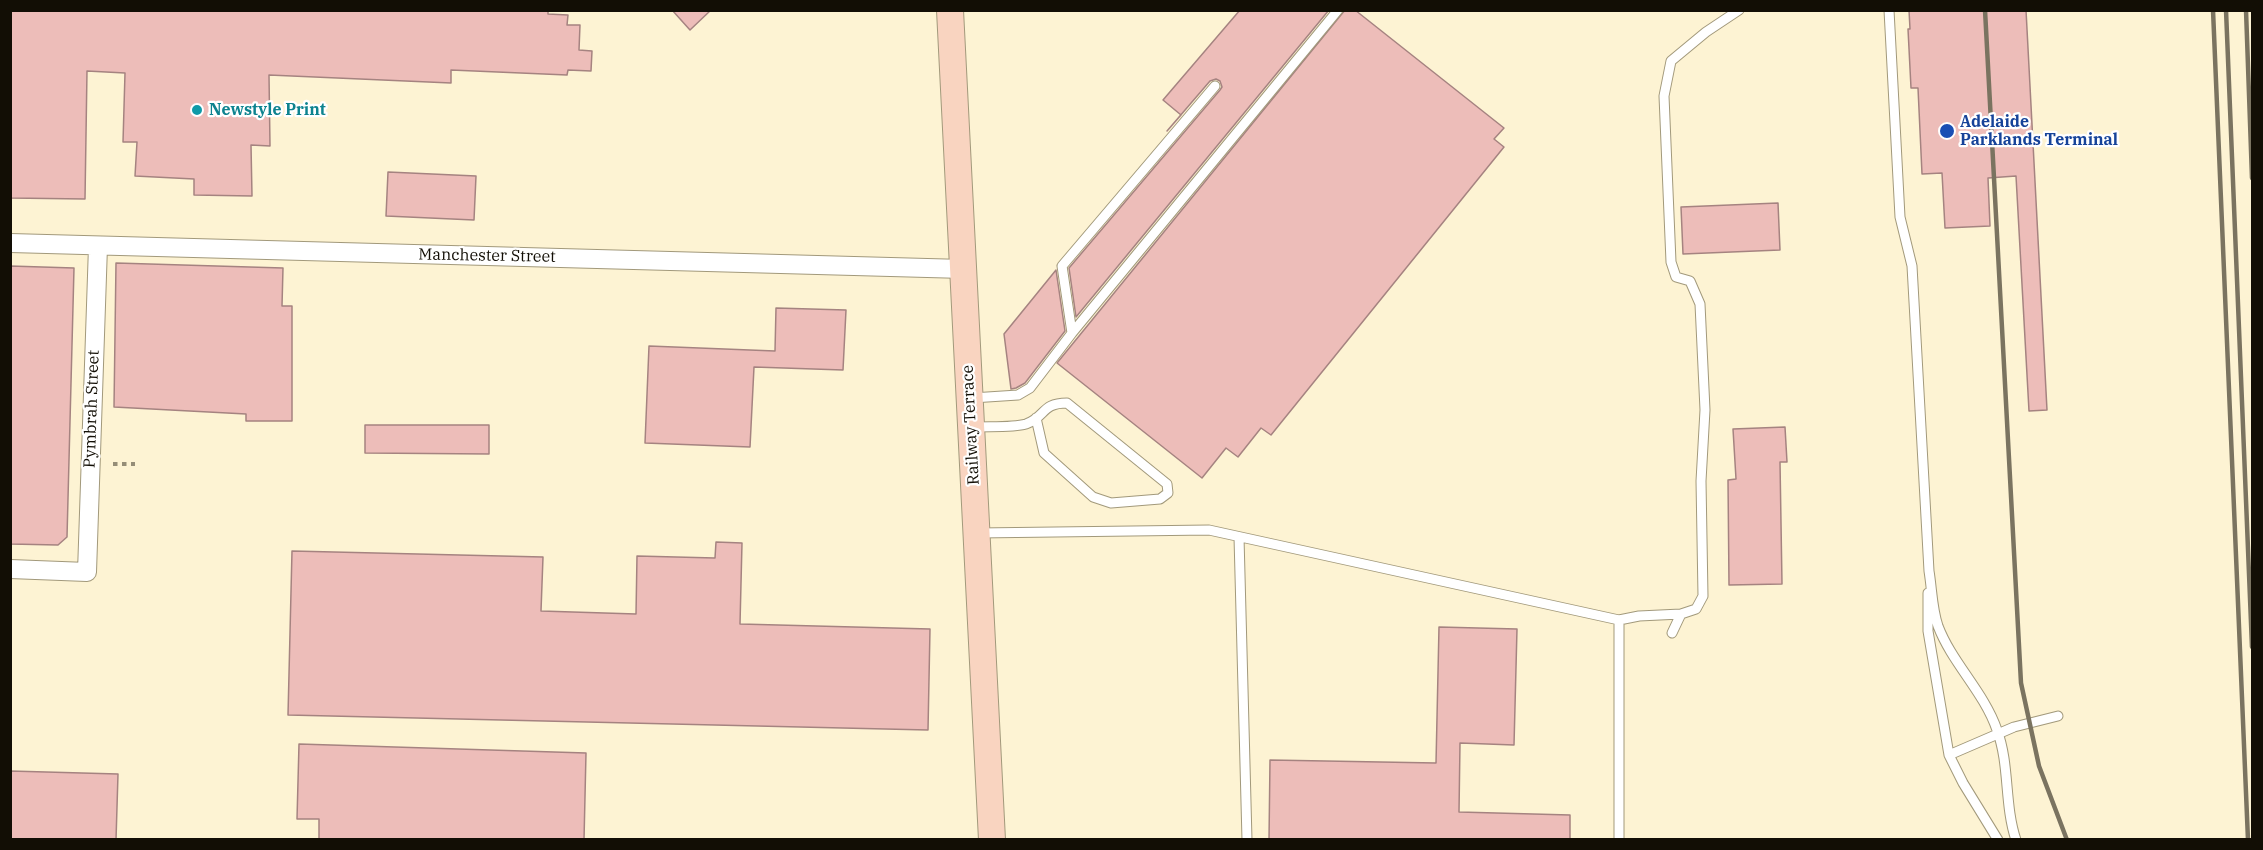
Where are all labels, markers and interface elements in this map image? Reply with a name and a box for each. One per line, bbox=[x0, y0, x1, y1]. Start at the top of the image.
place label: Newstyle Print bbox=[209, 100, 326, 120]
marker: Newstyle Print bbox=[190, 103, 204, 117]
place label: Adelaide Parklands Terminal bbox=[1960, 112, 2118, 150]
marker: Adelaide Parklands Terminal bbox=[1938, 122, 1956, 140]
street label: Manchester Street bbox=[418, 245, 556, 267]
street label: Pymbrah Street bbox=[80, 350, 104, 468]
street label: Railway Terrace bbox=[958, 364, 984, 486]

